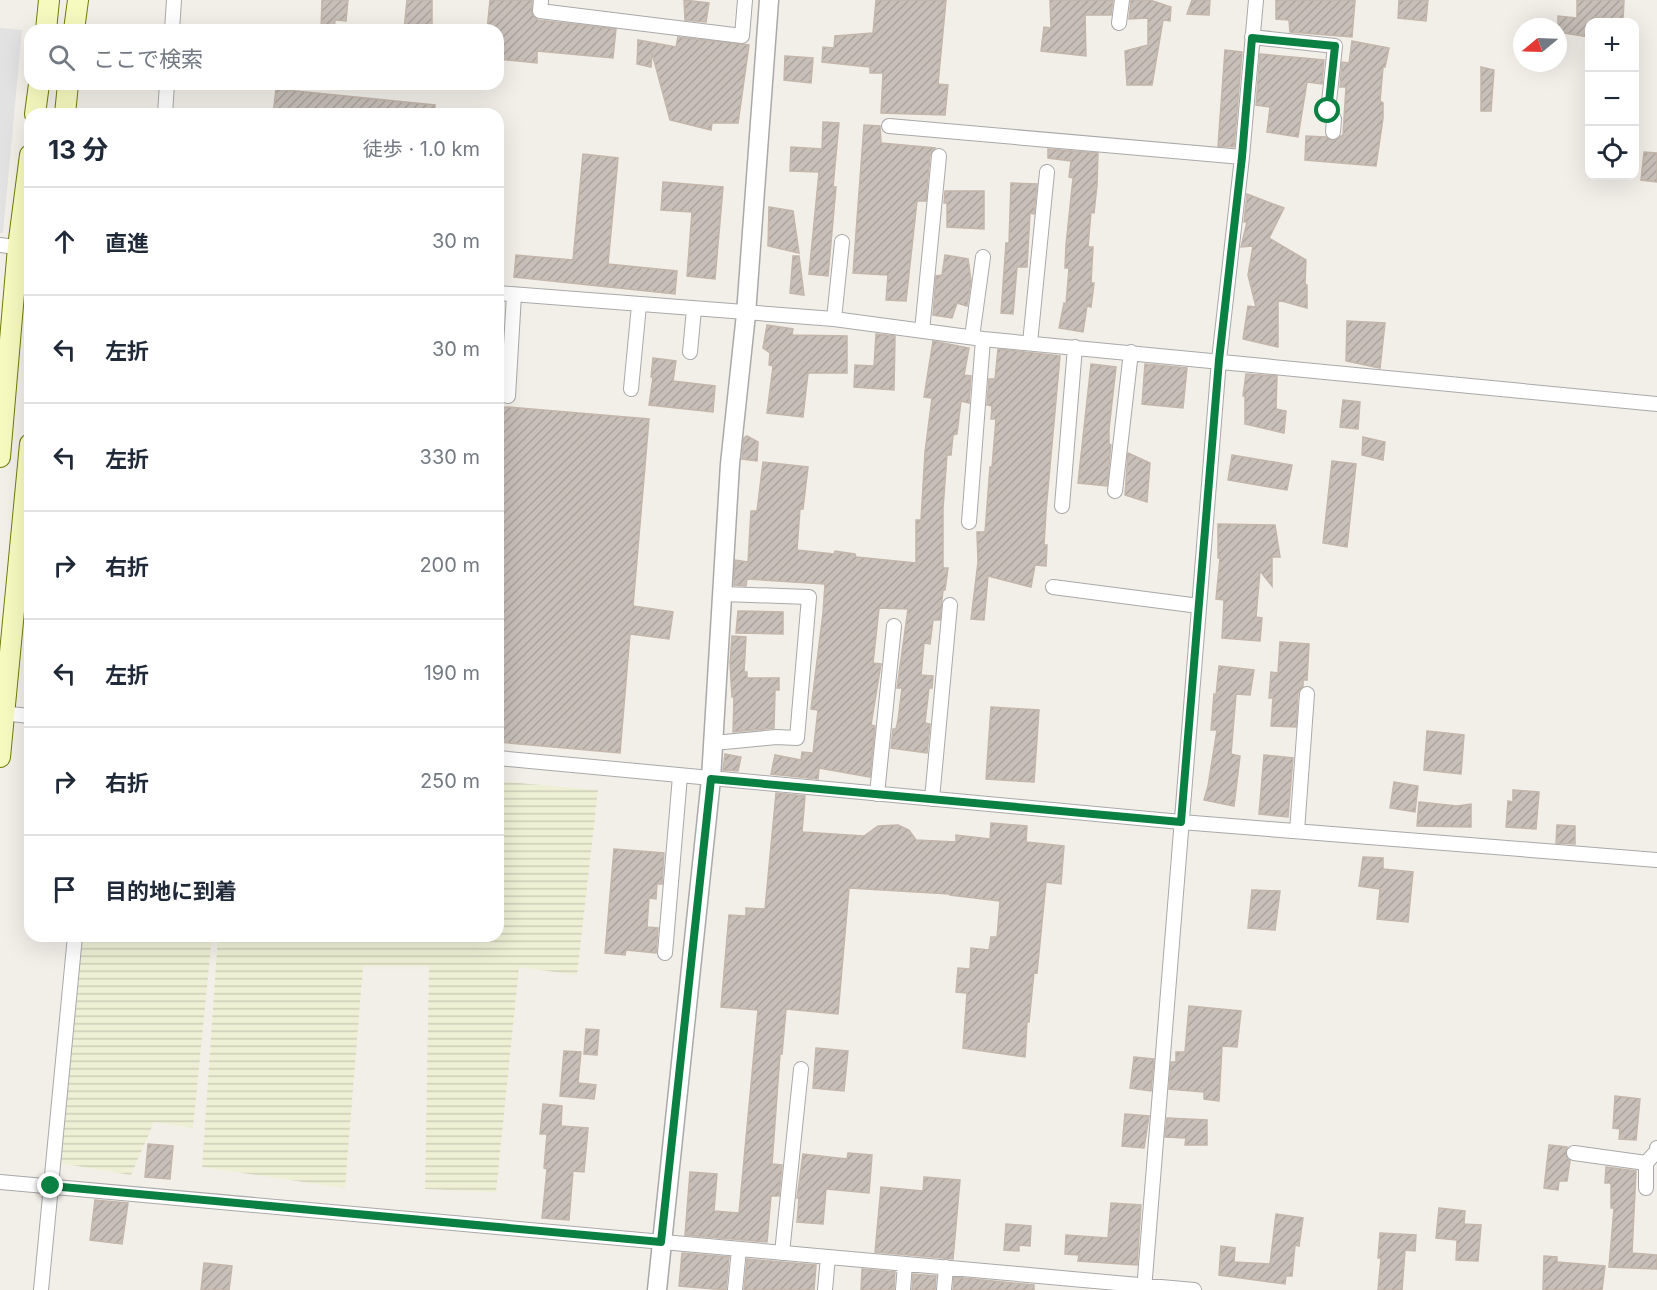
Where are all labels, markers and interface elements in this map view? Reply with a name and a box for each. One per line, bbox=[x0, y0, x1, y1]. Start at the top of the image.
north arrow bbox=[1513, 18, 1567, 72]
map controls bbox=[1585, 18, 1639, 180]
button: + bbox=[1585, 18, 1639, 72]
search box bbox=[24, 24, 504, 90]
icon: search bbox=[45, 41, 78, 74]
text: ここで検索 bbox=[93, 46, 203, 72]
button: − bbox=[1585, 72, 1639, 126]
route start bbox=[1314, 97, 1340, 123]
button: locate bbox=[1585, 126, 1639, 180]
text: 13 分 bbox=[48, 134, 108, 165]
text: 徒歩 · 1.0 km bbox=[363, 137, 480, 161]
icon: ahead bbox=[48, 225, 81, 258]
text: 30 m bbox=[432, 229, 480, 253]
text: 直進 bbox=[105, 230, 149, 256]
icon: left bbox=[48, 333, 81, 366]
text: 30 m bbox=[432, 337, 480, 361]
text: 左折 bbox=[105, 338, 149, 364]
icon: left bbox=[48, 441, 81, 474]
text: 330 m bbox=[420, 445, 480, 469]
text: 左折 bbox=[105, 446, 149, 472]
icon: right bbox=[48, 549, 81, 582]
text: 200 m bbox=[419, 553, 480, 577]
text: 右折 bbox=[105, 554, 149, 580]
icon: left bbox=[48, 657, 81, 690]
text: 190 m bbox=[424, 661, 480, 685]
text: 左折 bbox=[105, 662, 149, 688]
icon: right bbox=[48, 765, 81, 798]
text: 250 m bbox=[420, 769, 480, 793]
text: 右折 bbox=[105, 770, 149, 796]
icon: arrive bbox=[48, 873, 81, 906]
text: 目的地に到着 bbox=[105, 878, 237, 904]
route end bbox=[37, 1172, 63, 1198]

